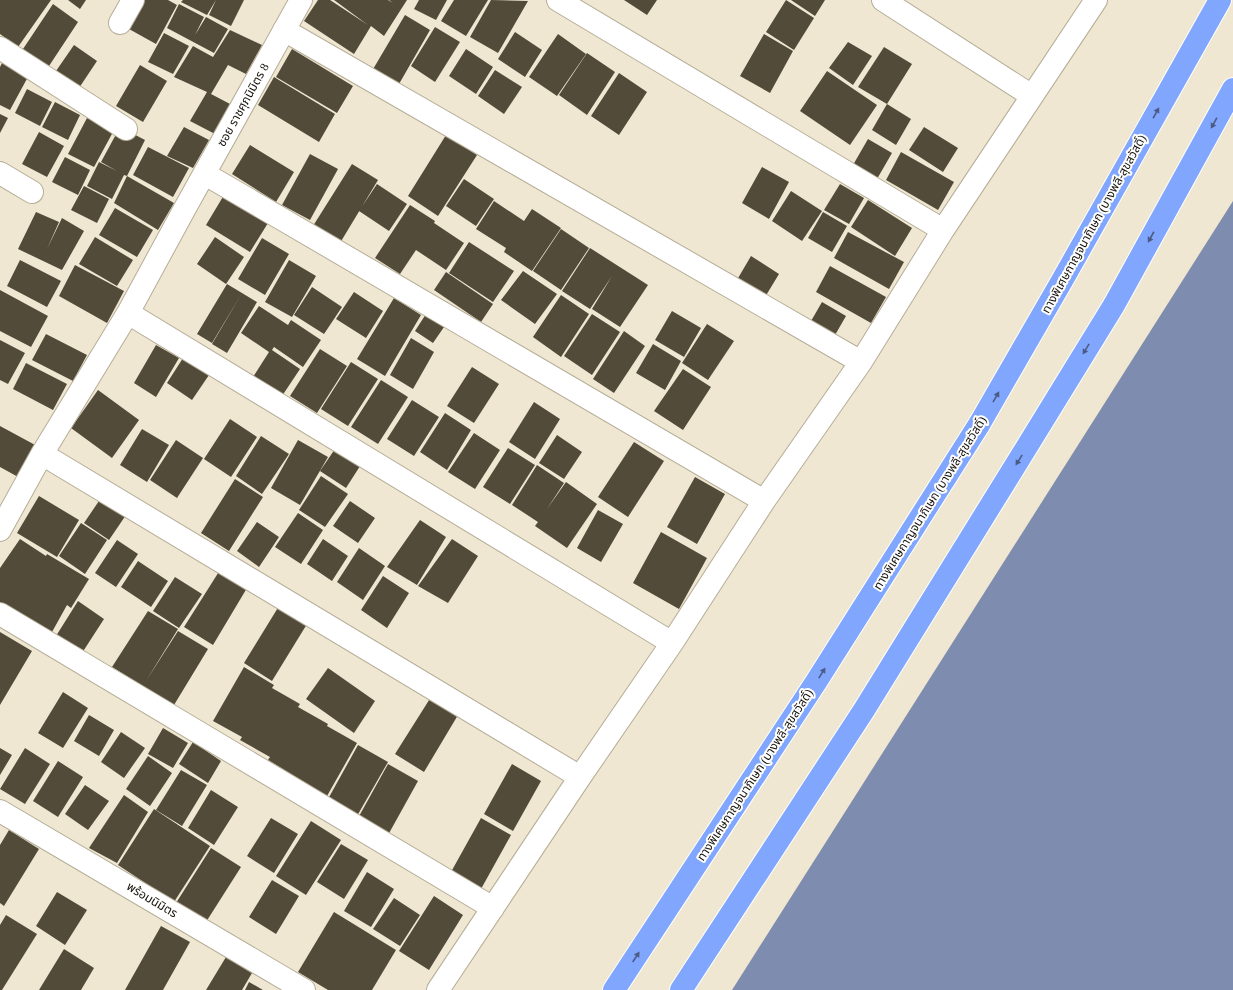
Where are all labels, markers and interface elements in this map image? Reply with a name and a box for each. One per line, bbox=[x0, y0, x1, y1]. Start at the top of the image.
street label: ซอย ราชศุภนิมิตร 8 bbox=[214, 61, 272, 149]
one-way arrow bbox=[1153, 108, 1160, 119]
one-way arrow bbox=[1211, 117, 1218, 129]
street label: ทางพิเศษกาญจนาภิเษก (บางพลี-สุขสวัสดิ์) bbox=[1039, 132, 1149, 316]
one-way arrow bbox=[1148, 231, 1155, 243]
one-way arrow bbox=[1083, 343, 1090, 355]
one-way arrow bbox=[992, 391, 999, 403]
street label: ทางพิเศษกาญจนาภิเษก (บางพลี-สุขสวัสดิ์) bbox=[870, 414, 989, 592]
one-way arrow bbox=[1015, 454, 1022, 466]
one-way arrow bbox=[818, 667, 825, 679]
street label: ทางพิเศษกาญจนาภิเษก (บางพลี-สุขสวัสดิ์) bbox=[694, 686, 816, 863]
street label: พร้อมนิมิตร bbox=[124, 879, 180, 921]
one-way arrow bbox=[632, 951, 639, 963]

